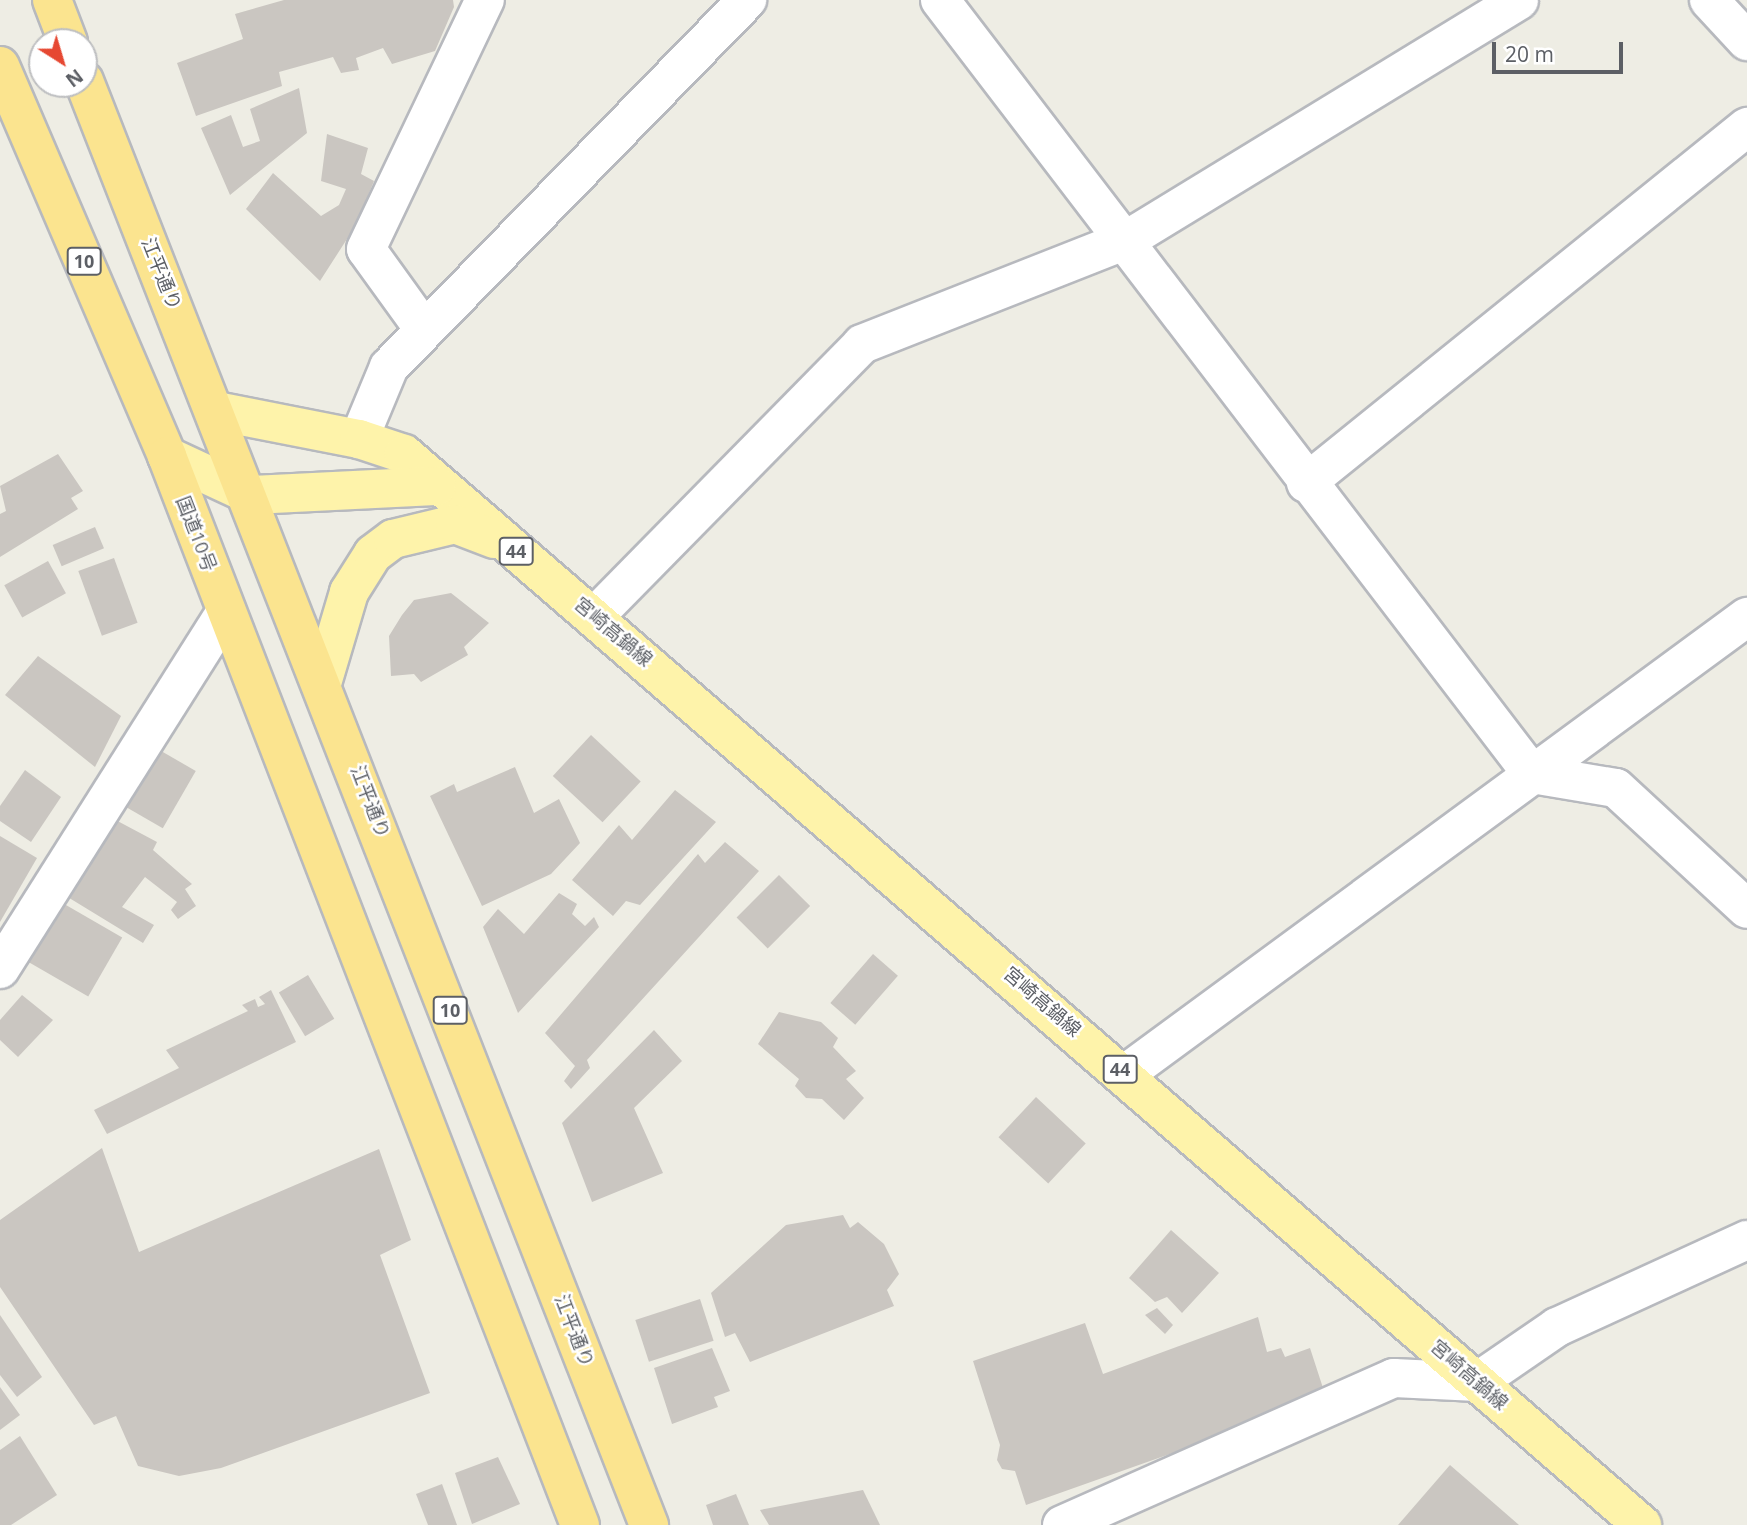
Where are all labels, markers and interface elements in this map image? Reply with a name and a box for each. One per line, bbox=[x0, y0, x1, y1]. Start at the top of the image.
north arrow bbox=[28, 28, 98, 98]
scale bar bbox=[1495, 28, 1626, 72]
text: 20 m bbox=[1505, 40, 1554, 68]
text: N bbox=[60, 63, 88, 93]
street label: 江平通り bbox=[136, 234, 186, 314]
road number: 10 bbox=[66, 246, 102, 276]
street label: 国道10号 bbox=[171, 493, 221, 575]
road number: 44 bbox=[498, 536, 534, 566]
street label: 宮崎高鍋線 bbox=[569, 593, 657, 671]
street label: 江平通り bbox=[346, 762, 394, 842]
street label: 宮崎高鍋線 bbox=[999, 962, 1085, 1042]
road number: 10 bbox=[433, 995, 468, 1024]
road number: 44 bbox=[1102, 1054, 1138, 1084]
street label: 江平通り bbox=[550, 1291, 598, 1371]
street label: 宮崎高鍋線 bbox=[1426, 1335, 1512, 1415]

